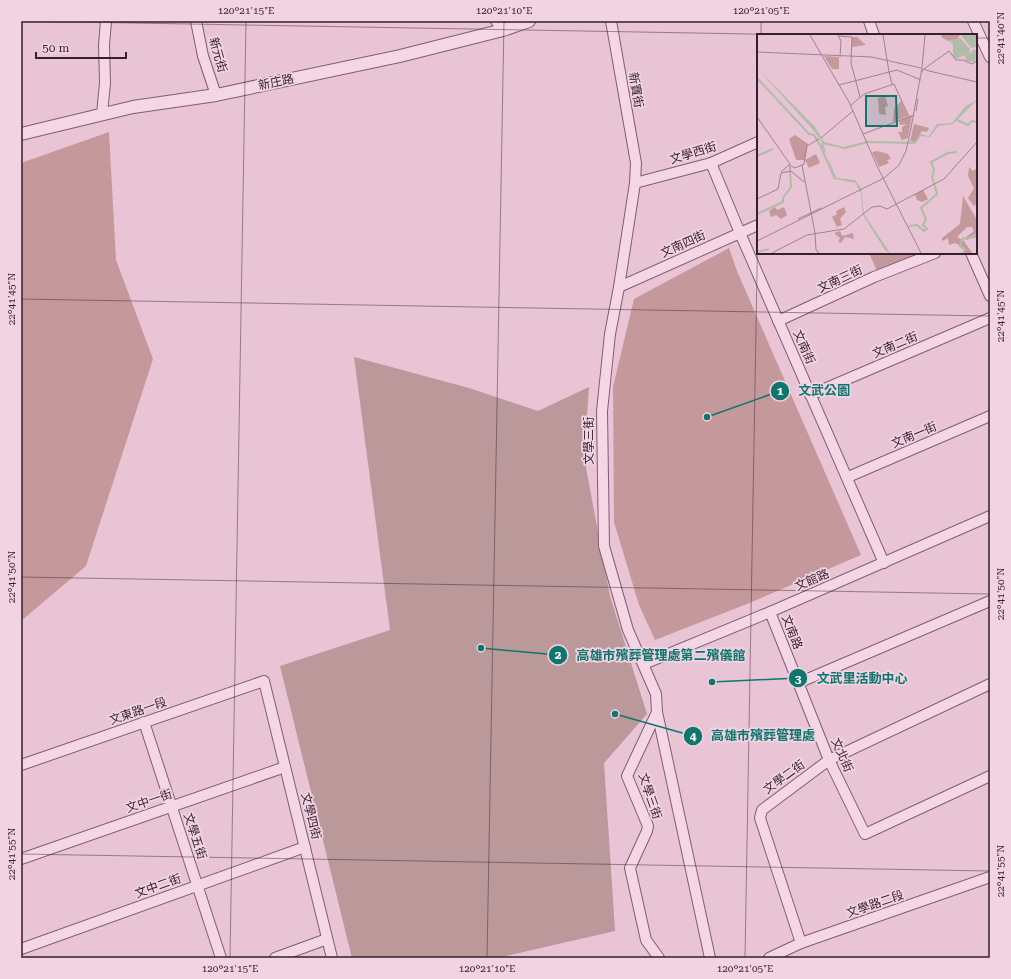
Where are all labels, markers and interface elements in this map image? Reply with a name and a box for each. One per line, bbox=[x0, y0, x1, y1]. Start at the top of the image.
text: 120°21'15"E bbox=[218, 5, 274, 16]
text: 120°21'10"E bbox=[476, 5, 532, 16]
text: 120°21'05"E bbox=[733, 5, 789, 16]
text: 22°41'40"N bbox=[995, 12, 1006, 64]
scale bar bbox=[36, 34, 126, 60]
inset map bbox=[757, 34, 977, 254]
street label: 新元街 bbox=[206, 36, 230, 74]
text: 50 m bbox=[42, 41, 69, 55]
street label: 新庄路 bbox=[257, 71, 295, 93]
street label: 新寶街 bbox=[626, 71, 646, 109]
street label: 文學西街 bbox=[668, 139, 718, 167]
street label: 文南四街 bbox=[658, 228, 708, 260]
street label: 文南三街 bbox=[815, 263, 865, 295]
text: 22°41'45"N bbox=[6, 273, 17, 325]
text: 22°41'45"N bbox=[995, 290, 1006, 342]
street label: 文南街 bbox=[790, 328, 818, 366]
street label: 文南二街 bbox=[870, 329, 920, 361]
callout: 文武公園 bbox=[770, 378, 858, 403]
text: 文武公園 bbox=[798, 383, 850, 398]
text: 1 bbox=[777, 384, 784, 398]
street label: 文學三街 bbox=[582, 417, 596, 465]
street label: 文南一街 bbox=[889, 419, 939, 451]
text: 22°41'50"N bbox=[6, 551, 17, 603]
street label: 文館路 bbox=[793, 567, 831, 593]
text: 22°41'50"N bbox=[995, 568, 1006, 620]
street label: 文南路 bbox=[779, 613, 805, 651]
callout: 高雄市殯葬管理處第二殯儀館 bbox=[548, 642, 753, 667]
text: 2 bbox=[555, 648, 562, 662]
text: 高雄市殯葬管理處第二殯儀館 bbox=[576, 648, 746, 663]
callout: 文武里活動中心 bbox=[788, 666, 915, 691]
text: 文武里活動中心 bbox=[816, 671, 908, 686]
text: 3 bbox=[795, 672, 802, 686]
street label: 文東路一段 bbox=[107, 695, 169, 727]
callout: 高雄市殯葬管理處 bbox=[683, 723, 823, 748]
text: 高雄市殯葬管理處 bbox=[711, 728, 815, 743]
text: 4 bbox=[690, 729, 697, 743]
street label: 文北街 bbox=[828, 736, 856, 774]
street label: 文學二街 bbox=[760, 757, 808, 797]
street label: 文學三街 bbox=[636, 771, 664, 821]
street label: 文中一街 bbox=[124, 787, 174, 815]
street label: 文學四街 bbox=[298, 791, 324, 841]
street label: 文學五街 bbox=[181, 811, 209, 861]
text: 22°41'55"N bbox=[6, 828, 17, 880]
text: 22°41'55"N bbox=[995, 845, 1006, 897]
street label: 文中二街 bbox=[133, 871, 183, 901]
street label: 文學路二段 bbox=[844, 888, 906, 920]
text: 120°21'15"E bbox=[202, 963, 258, 974]
text: 120°21'10"E bbox=[459, 963, 515, 974]
text: 120°21'05"E bbox=[717, 963, 773, 974]

